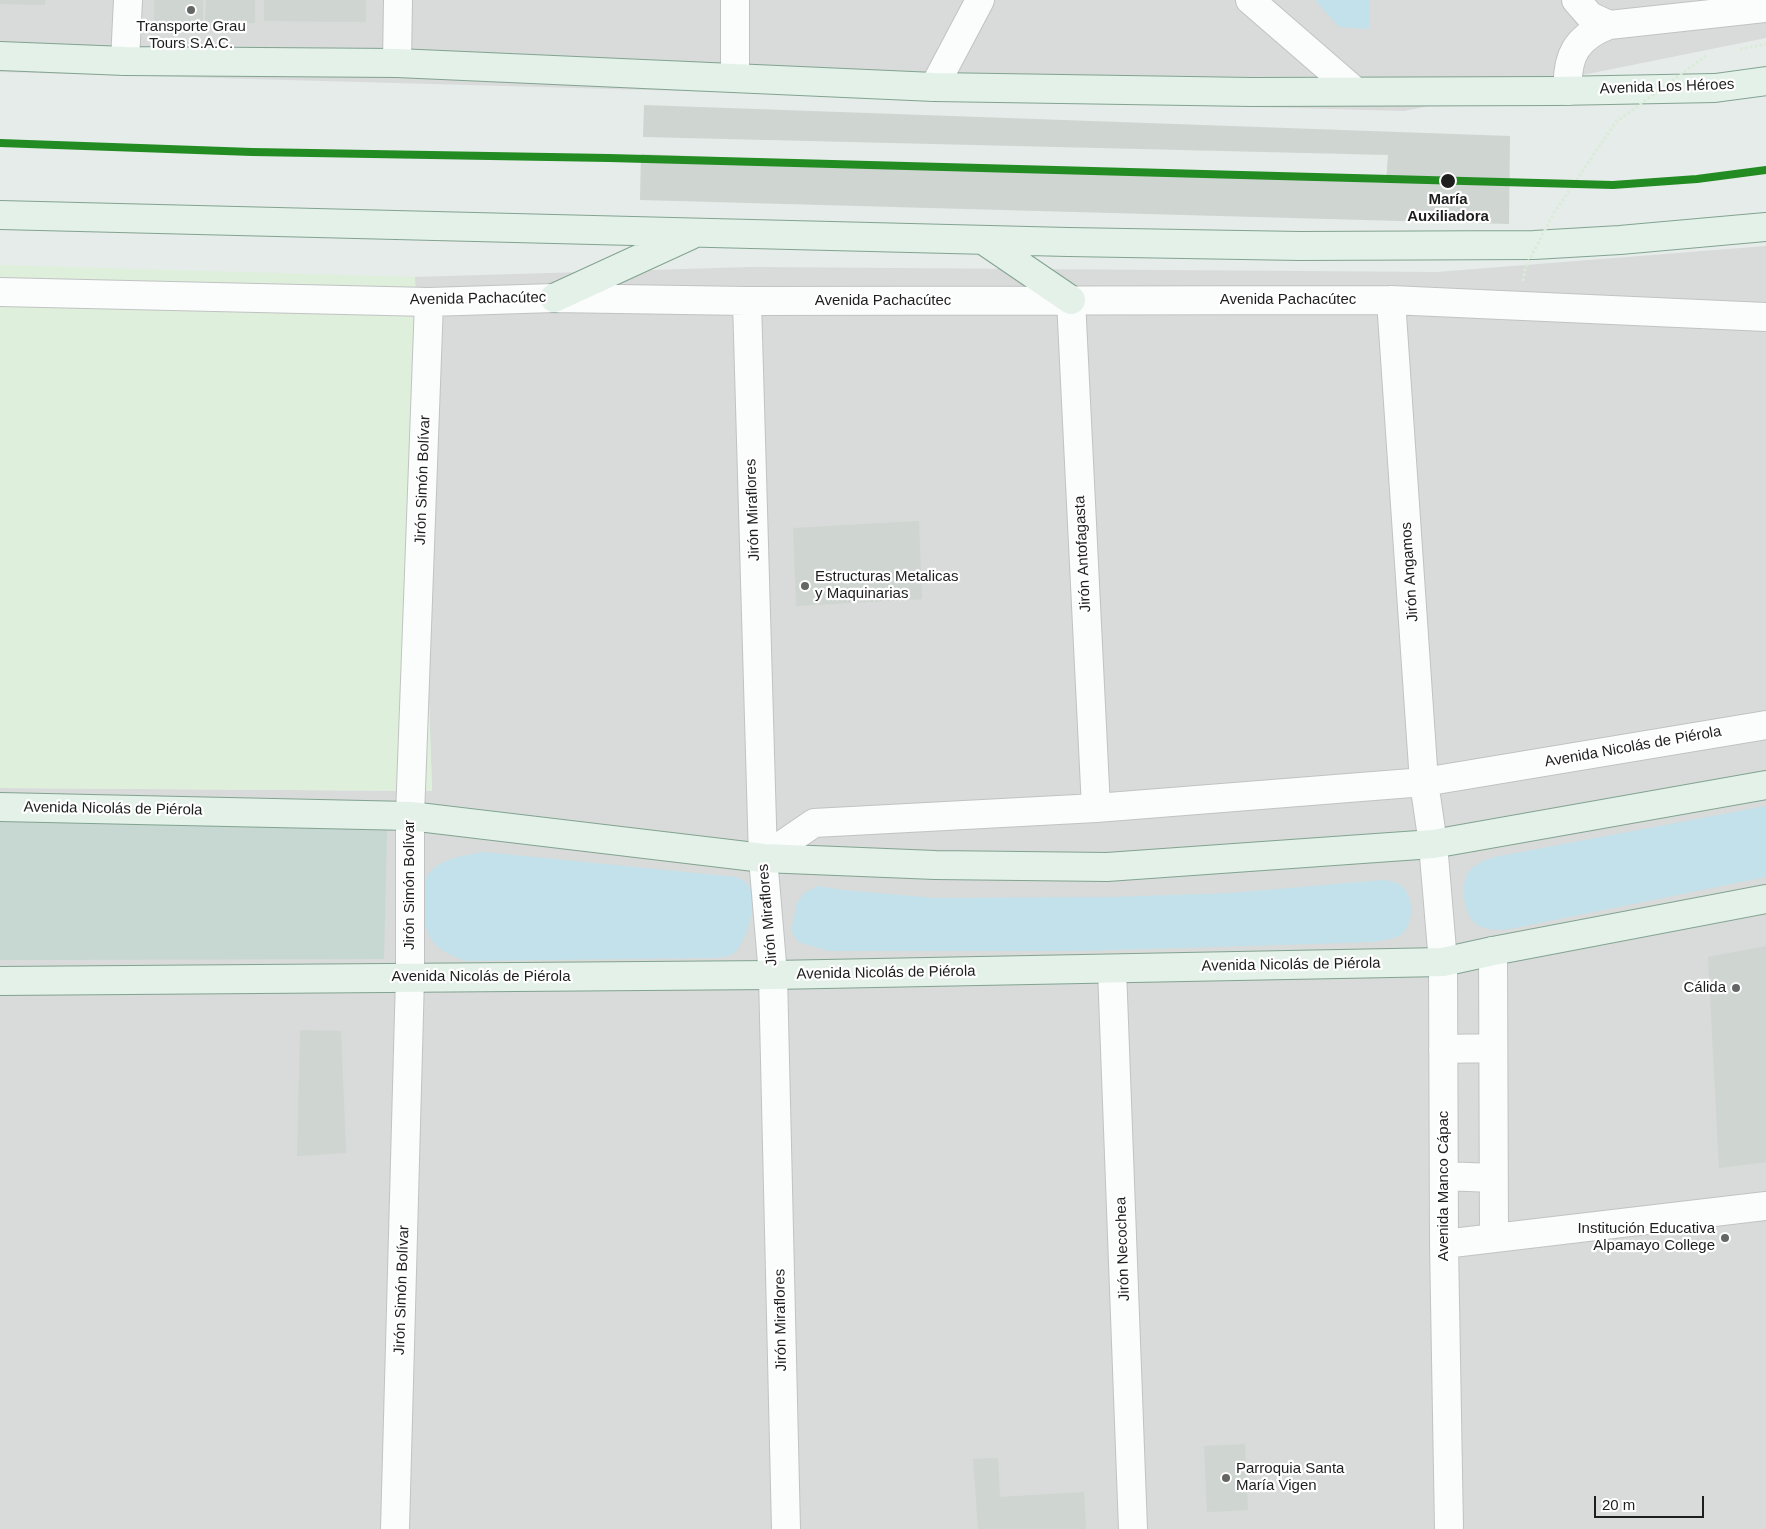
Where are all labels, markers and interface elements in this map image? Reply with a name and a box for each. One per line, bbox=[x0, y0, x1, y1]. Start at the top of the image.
marker: Transporte Grau Tours S.A.C. bbox=[185, 4, 197, 16]
place label: Transporte Grau Tours S.A.C. bbox=[136, 18, 246, 53]
street label: Avenida Los Héroes bbox=[1599, 76, 1735, 98]
marker: María Auxiliadora bbox=[1439, 172, 1457, 190]
place label: María Auxiliadora bbox=[1407, 191, 1489, 226]
street label: Avenida Pachacútec bbox=[410, 289, 546, 309]
street label: Avenida Pachacútec bbox=[1220, 291, 1356, 309]
street label: Avenida Pachacútec bbox=[815, 292, 951, 310]
street label: Jirón Simón Bolívar bbox=[412, 415, 434, 545]
street label: Jirón Miraflores bbox=[742, 458, 764, 562]
street label: Jirón Antofagasta bbox=[1071, 495, 1095, 613]
street label: Jirón Angamos bbox=[1398, 521, 1422, 623]
place label: Estructuras Metalicas y Maquinarias bbox=[815, 568, 958, 603]
marker: Estructuras Metalicas y Maquinarias bbox=[799, 580, 811, 592]
street label: Avenida Nicolás de Piérola bbox=[1543, 723, 1723, 771]
street label: Avenida Nicolás de Piérola bbox=[23, 798, 203, 820]
street label: Jirón Simón Bolívar bbox=[401, 820, 419, 950]
street label: Jirón Miraflores bbox=[755, 863, 781, 967]
street label: Avenida Nicolás de Piérola bbox=[1201, 954, 1381, 976]
street label: Avenida Nicolás de Piérola bbox=[796, 962, 976, 984]
street label: Avenida Nicolás de Piérola bbox=[392, 968, 570, 986]
place label: Cálida bbox=[1683, 979, 1726, 997]
marker: Cálida bbox=[1730, 982, 1742, 994]
street label: Avenida Manco Cápac bbox=[1435, 1111, 1453, 1261]
street label: Jirón Necochea bbox=[1112, 1197, 1134, 1301]
place label: Institución Educativa Alpamayo College bbox=[1577, 1220, 1715, 1255]
street label: Jirón Simón Bolívar bbox=[391, 1225, 413, 1355]
marker: Institución Educativa Alpamayo College bbox=[1719, 1232, 1731, 1244]
street label: Jirón Miraflores bbox=[771, 1269, 791, 1371]
place label: Parroquia Santa María Vigen bbox=[1236, 1460, 1344, 1495]
marker: Parroquia Santa María Vigen bbox=[1220, 1472, 1232, 1484]
scale bar bbox=[1596, 1486, 1706, 1518]
text: 20 m bbox=[1602, 1496, 1635, 1513]

